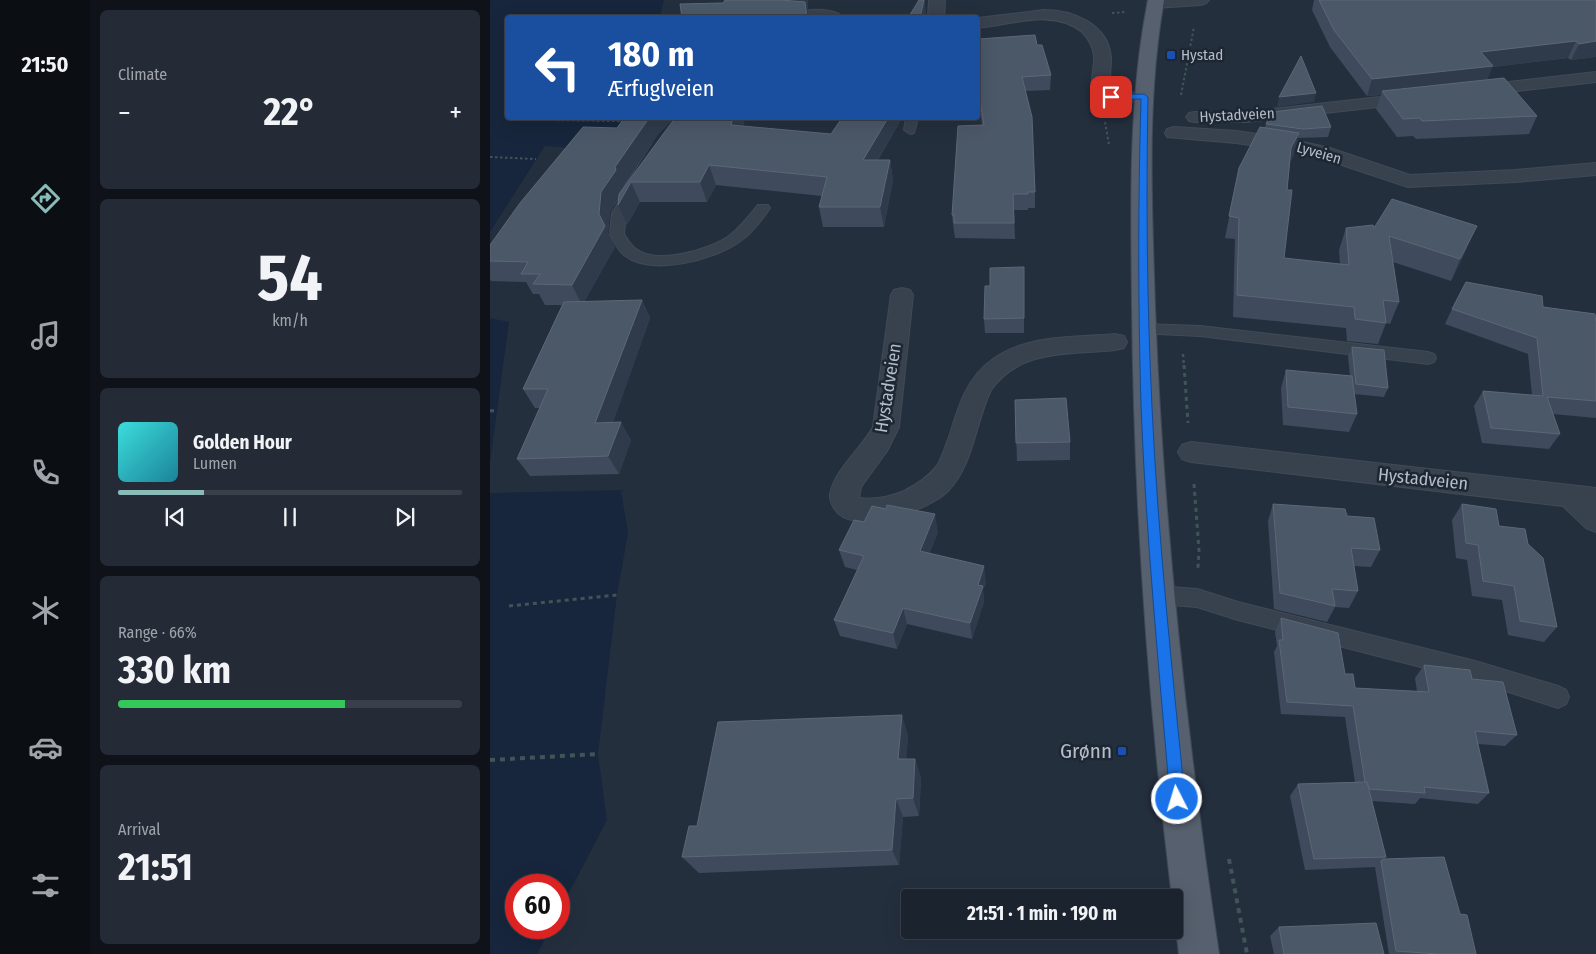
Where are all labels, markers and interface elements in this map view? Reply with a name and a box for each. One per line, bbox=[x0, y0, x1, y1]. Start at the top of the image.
text: 180 m bbox=[608, 33, 694, 75]
icon: left bbox=[525, 35, 590, 100]
place label: Hystad bbox=[1181, 46, 1223, 64]
marker: Hystad bbox=[1165, 49, 1177, 61]
text: 21:50 bbox=[21, 51, 69, 78]
text: Climate bbox=[118, 65, 167, 84]
text: Ærfuglveien bbox=[608, 75, 714, 102]
pin bbox=[1090, 76, 1132, 118]
icon: arrive bbox=[1097, 83, 1125, 111]
text: 22° bbox=[263, 89, 316, 135]
text: − bbox=[118, 96, 131, 129]
text: + bbox=[449, 96, 462, 129]
street label: Hystadveien bbox=[1199, 104, 1275, 126]
street label: Lyveien bbox=[1295, 138, 1343, 168]
icon: directions bbox=[28, 181, 63, 216]
text: 54 bbox=[257, 239, 323, 317]
text: km/h bbox=[272, 311, 308, 330]
icon: music bbox=[28, 318, 63, 353]
street label: Hystadveien bbox=[870, 342, 906, 434]
text: Golden Hour bbox=[193, 431, 292, 454]
text: Lumen bbox=[193, 454, 237, 473]
icon: phone bbox=[28, 455, 63, 490]
street label: Hystadveien bbox=[1377, 463, 1469, 495]
icon: previous bbox=[161, 503, 189, 531]
icon: pause bbox=[276, 503, 304, 531]
icon: next bbox=[391, 503, 419, 531]
icon: climate bbox=[28, 593, 63, 628]
text: Range · 66% bbox=[118, 623, 197, 642]
text: 330 km bbox=[118, 647, 231, 693]
icon: car bbox=[28, 730, 63, 765]
place label: Grønn bbox=[1060, 738, 1112, 764]
marker: Grønn bbox=[1116, 745, 1128, 757]
position arrow bbox=[1150, 772, 1202, 824]
text: Arrival bbox=[118, 820, 160, 839]
text: 21:51 bbox=[118, 844, 193, 890]
icon: filters bbox=[28, 868, 63, 903]
speed limit sign: 60 bbox=[505, 874, 570, 939]
text: 21:51 · 1 min · 190 m bbox=[967, 902, 1117, 925]

